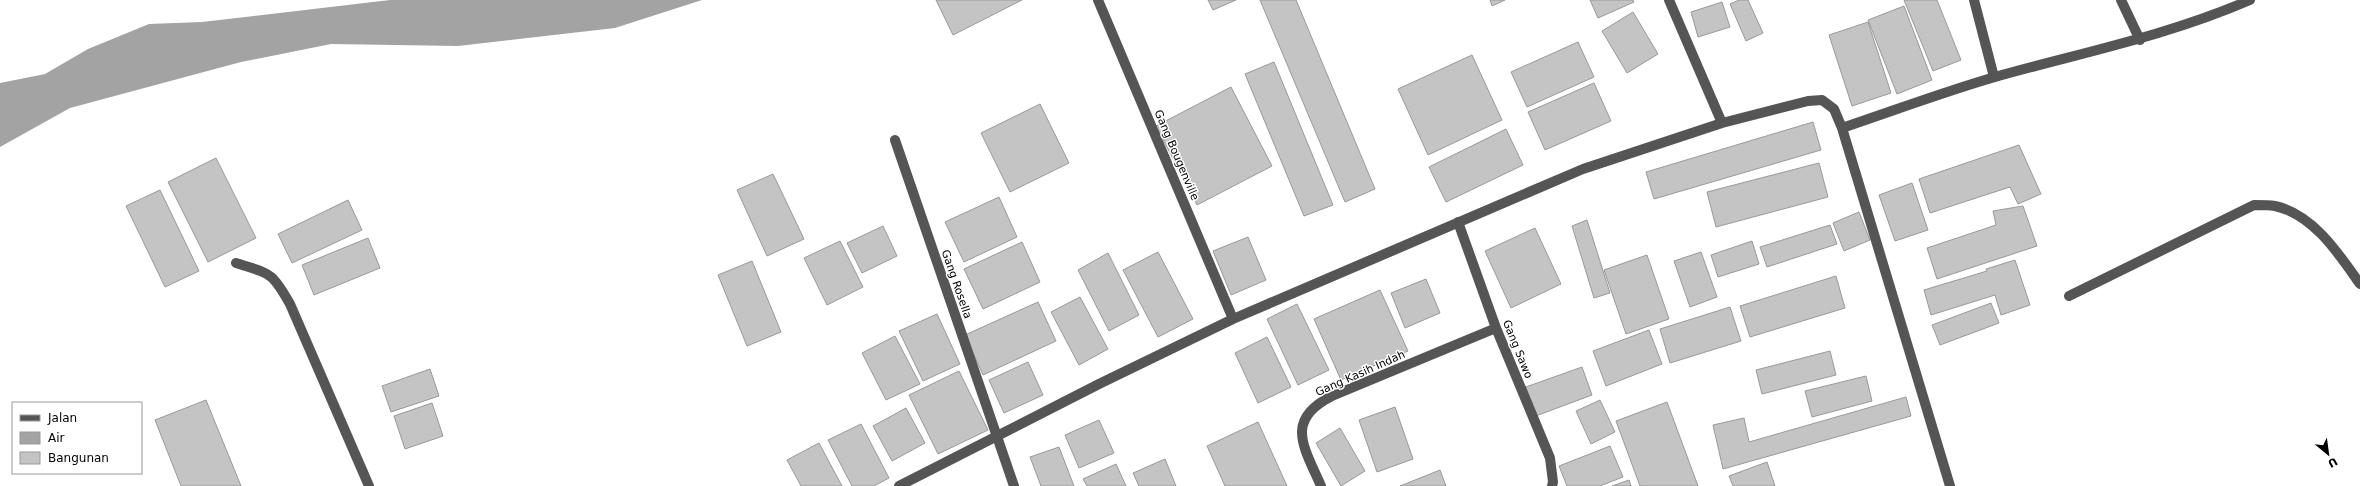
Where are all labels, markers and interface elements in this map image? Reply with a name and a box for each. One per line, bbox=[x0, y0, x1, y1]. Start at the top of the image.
street label: Gang Bougenville bbox=[1152, 108, 1202, 203]
street label: Gang Rosella bbox=[939, 248, 974, 320]
street label: Gang Sawo bbox=[1500, 318, 1535, 381]
street label: Gang Kasih Indah bbox=[1313, 348, 1407, 399]
legend bbox=[12, 402, 142, 474]
text: Jalan bbox=[47, 411, 77, 425]
text: Air bbox=[48, 431, 65, 445]
north arrow bbox=[2308, 434, 2348, 474]
text: Bangunan bbox=[48, 451, 109, 465]
text: U bbox=[2326, 454, 2340, 470]

